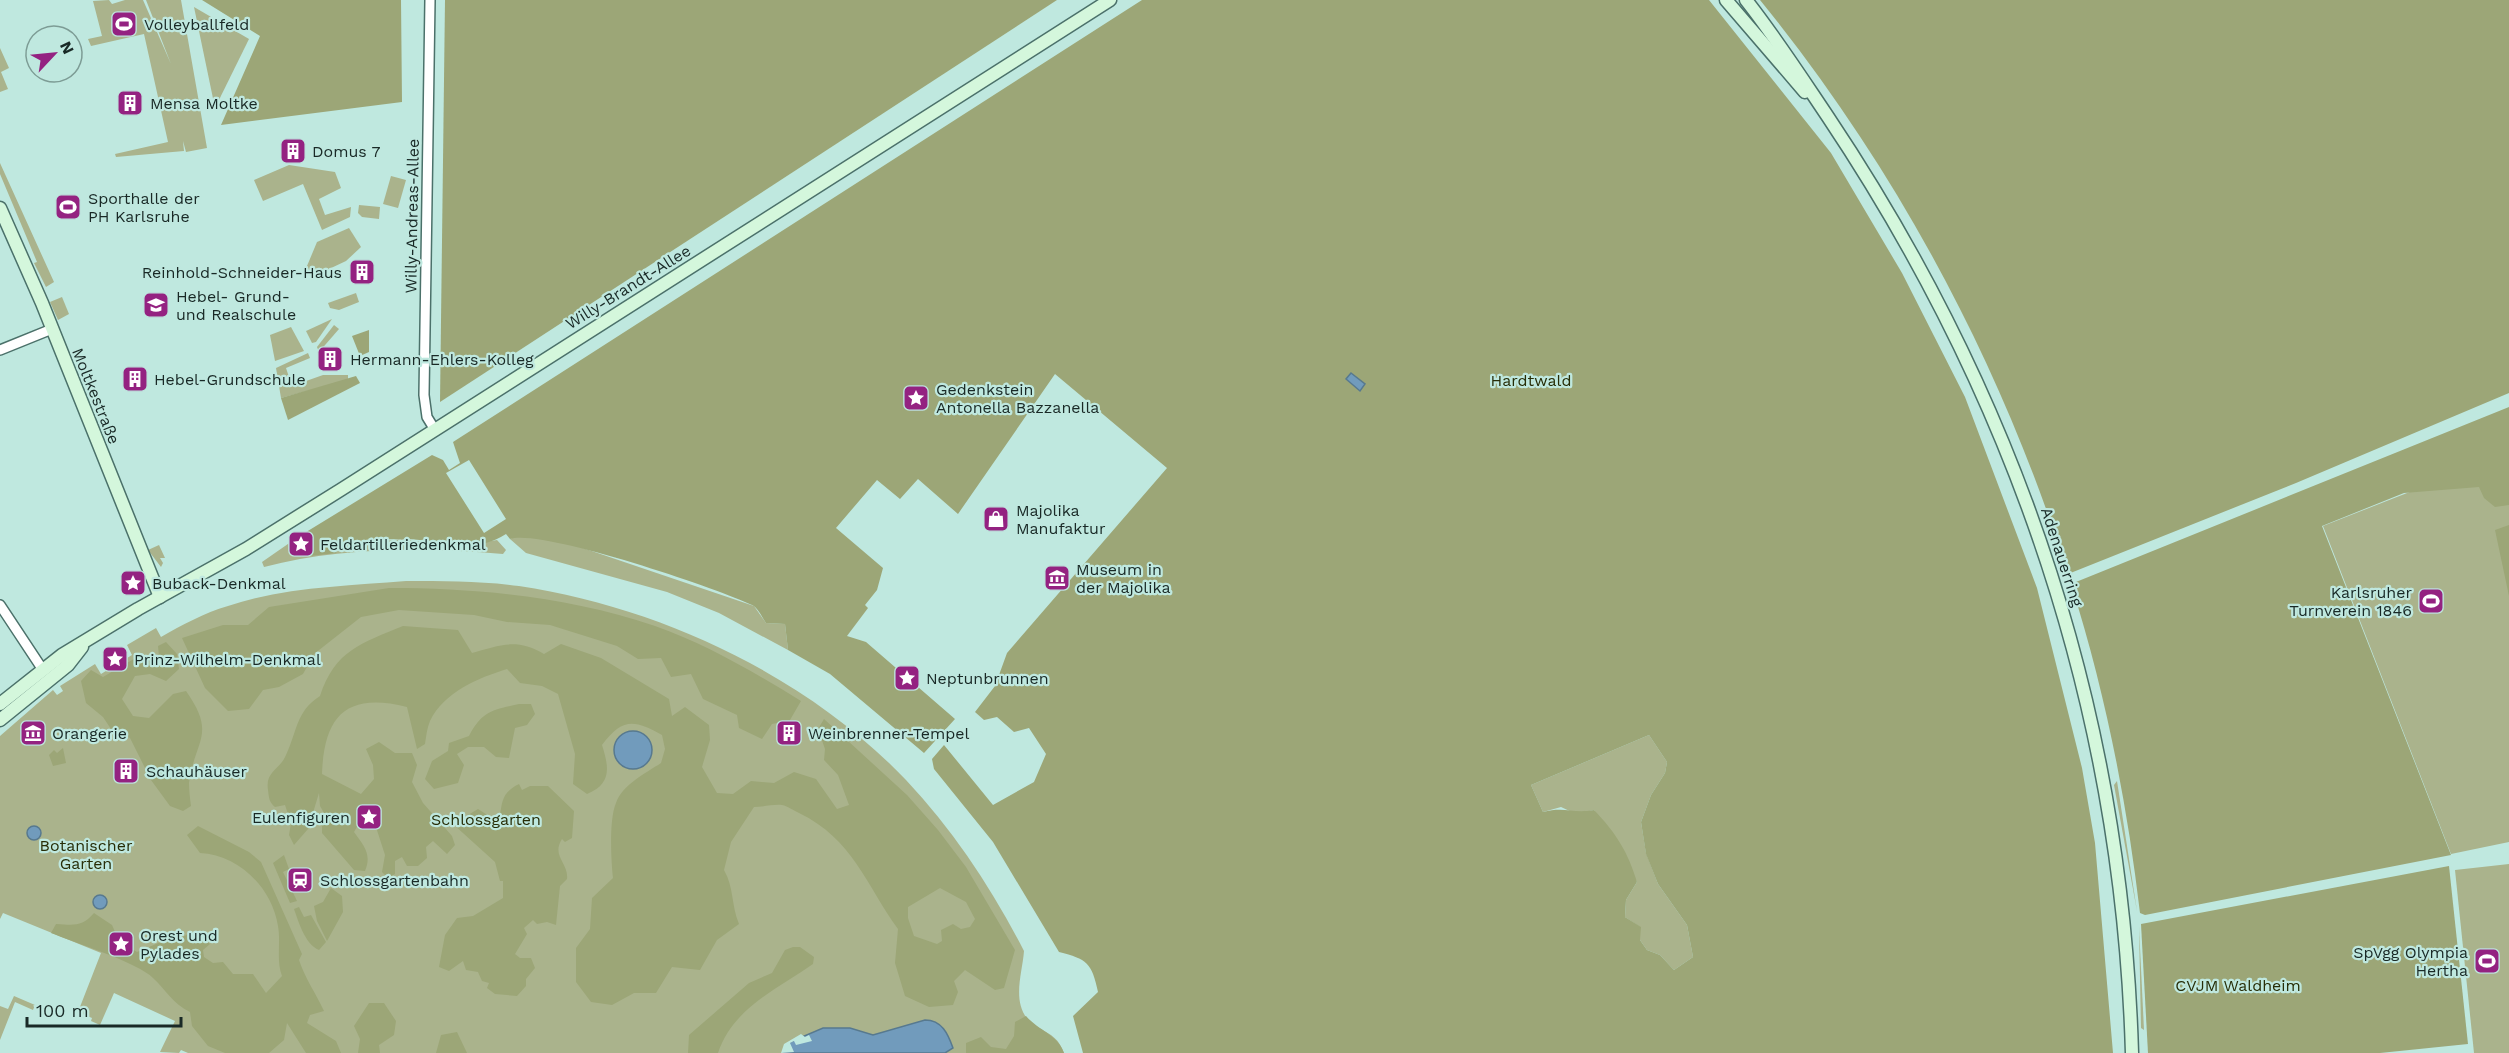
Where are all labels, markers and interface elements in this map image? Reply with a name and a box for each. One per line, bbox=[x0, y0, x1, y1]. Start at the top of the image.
sports icon: Volleyballfeld bbox=[109, 9, 139, 39]
place label: Volleyballfeld bbox=[144, 15, 249, 34]
north arrow bbox=[24, 24, 84, 84]
text: N bbox=[56, 38, 78, 57]
building icon: Mensa Moltke bbox=[115, 88, 145, 118]
place label: Mensa Moltke bbox=[150, 94, 258, 113]
building icon: Domus 7 bbox=[278, 136, 308, 166]
street label: Willy-Andreas-Allee bbox=[401, 138, 423, 294]
place label: Domus 7 bbox=[312, 142, 381, 161]
place label: Sporthalle der PH Karlsruhe bbox=[88, 189, 200, 226]
sports icon: Sporthalle der PH Karlsruhe bbox=[53, 192, 83, 222]
street label: Willy-Brandt-Allee bbox=[562, 241, 694, 333]
building icon: Reinhold-Schneider-Haus bbox=[347, 257, 377, 287]
place label: Reinhold-Schneider-Haus bbox=[142, 263, 342, 282]
place label: Hebel- Grund- und Realschule bbox=[176, 287, 296, 324]
school or university icon: Hebel- Grund- und Realschule bbox=[141, 290, 171, 320]
building icon: Hermann-Ehlers-Kolleg bbox=[315, 344, 345, 374]
street label: Moltkestraße bbox=[68, 345, 124, 447]
place label: Hermann-Ehlers-Kolleg bbox=[350, 350, 534, 369]
building icon: Hebel-Grundschule bbox=[120, 364, 150, 394]
place label: Hebel-Grundschule bbox=[154, 370, 306, 389]
park label: Hardtwald bbox=[1491, 371, 1571, 390]
place label: Gedenkstein Antonella Bazzanella bbox=[936, 380, 1099, 417]
place icon: Gedenkstein Antonella Bazzanella bbox=[901, 383, 931, 413]
place label: Majolika Manufaktur bbox=[1016, 501, 1106, 538]
shop icon: Majolika Manufaktur bbox=[981, 504, 1011, 534]
street label: Adenauerring bbox=[2037, 505, 2087, 610]
place icon: Feldartilleriedenkmal bbox=[286, 529, 316, 559]
place label: Feldartilleriedenkmal bbox=[320, 535, 486, 554]
place label: Museum in der Majolika bbox=[1076, 560, 1170, 597]
museum icon: Museum in der Majolika bbox=[1042, 563, 1072, 593]
place icon: Buback-Denkmal bbox=[118, 568, 148, 598]
place label: Buback-Denkmal bbox=[152, 574, 286, 593]
place label: Karlsruher Turnverein 1846 bbox=[2289, 583, 2412, 620]
sports icon: Karlsruher Turnverein 1846 bbox=[2416, 586, 2446, 616]
place icon: Prinz-Wilhelm-Denkmal bbox=[100, 644, 130, 674]
place label: Prinz-Wilhelm-Denkmal bbox=[134, 650, 321, 669]
place icon: Neptunbrunnen bbox=[892, 663, 922, 693]
place label: Neptunbrunnen bbox=[926, 669, 1049, 688]
museum icon: Orangerie bbox=[18, 718, 48, 748]
building icon: Weinbrenner-Tempel bbox=[774, 718, 804, 748]
place label: Orangerie bbox=[52, 724, 127, 743]
place label: Weinbrenner-Tempel bbox=[808, 724, 969, 743]
building icon: Schauhäuser bbox=[111, 756, 141, 786]
place label: Schauhäuser bbox=[146, 762, 248, 781]
place icon: Eulenfiguren bbox=[354, 802, 384, 832]
place label: Eulenfiguren bbox=[252, 808, 350, 827]
park label: Schlossgarten bbox=[431, 810, 541, 829]
park label: Botanischer Garten bbox=[40, 836, 133, 873]
station icon: Schlossgartenbahn bbox=[285, 865, 315, 895]
place label: Schlossgartenbahn bbox=[320, 871, 469, 890]
place label: Orest und Pylades bbox=[140, 926, 218, 963]
place icon: Orest und Pylades bbox=[106, 929, 136, 959]
place label: SpVgg Olympia Hertha bbox=[2353, 943, 2468, 980]
sports icon: SpVgg Olympia Hertha bbox=[2472, 946, 2502, 976]
park label: CVJM Waldheim bbox=[2175, 976, 2301, 995]
scale bar bbox=[27, 990, 182, 1028]
text: 100 m bbox=[36, 1000, 89, 1021]

